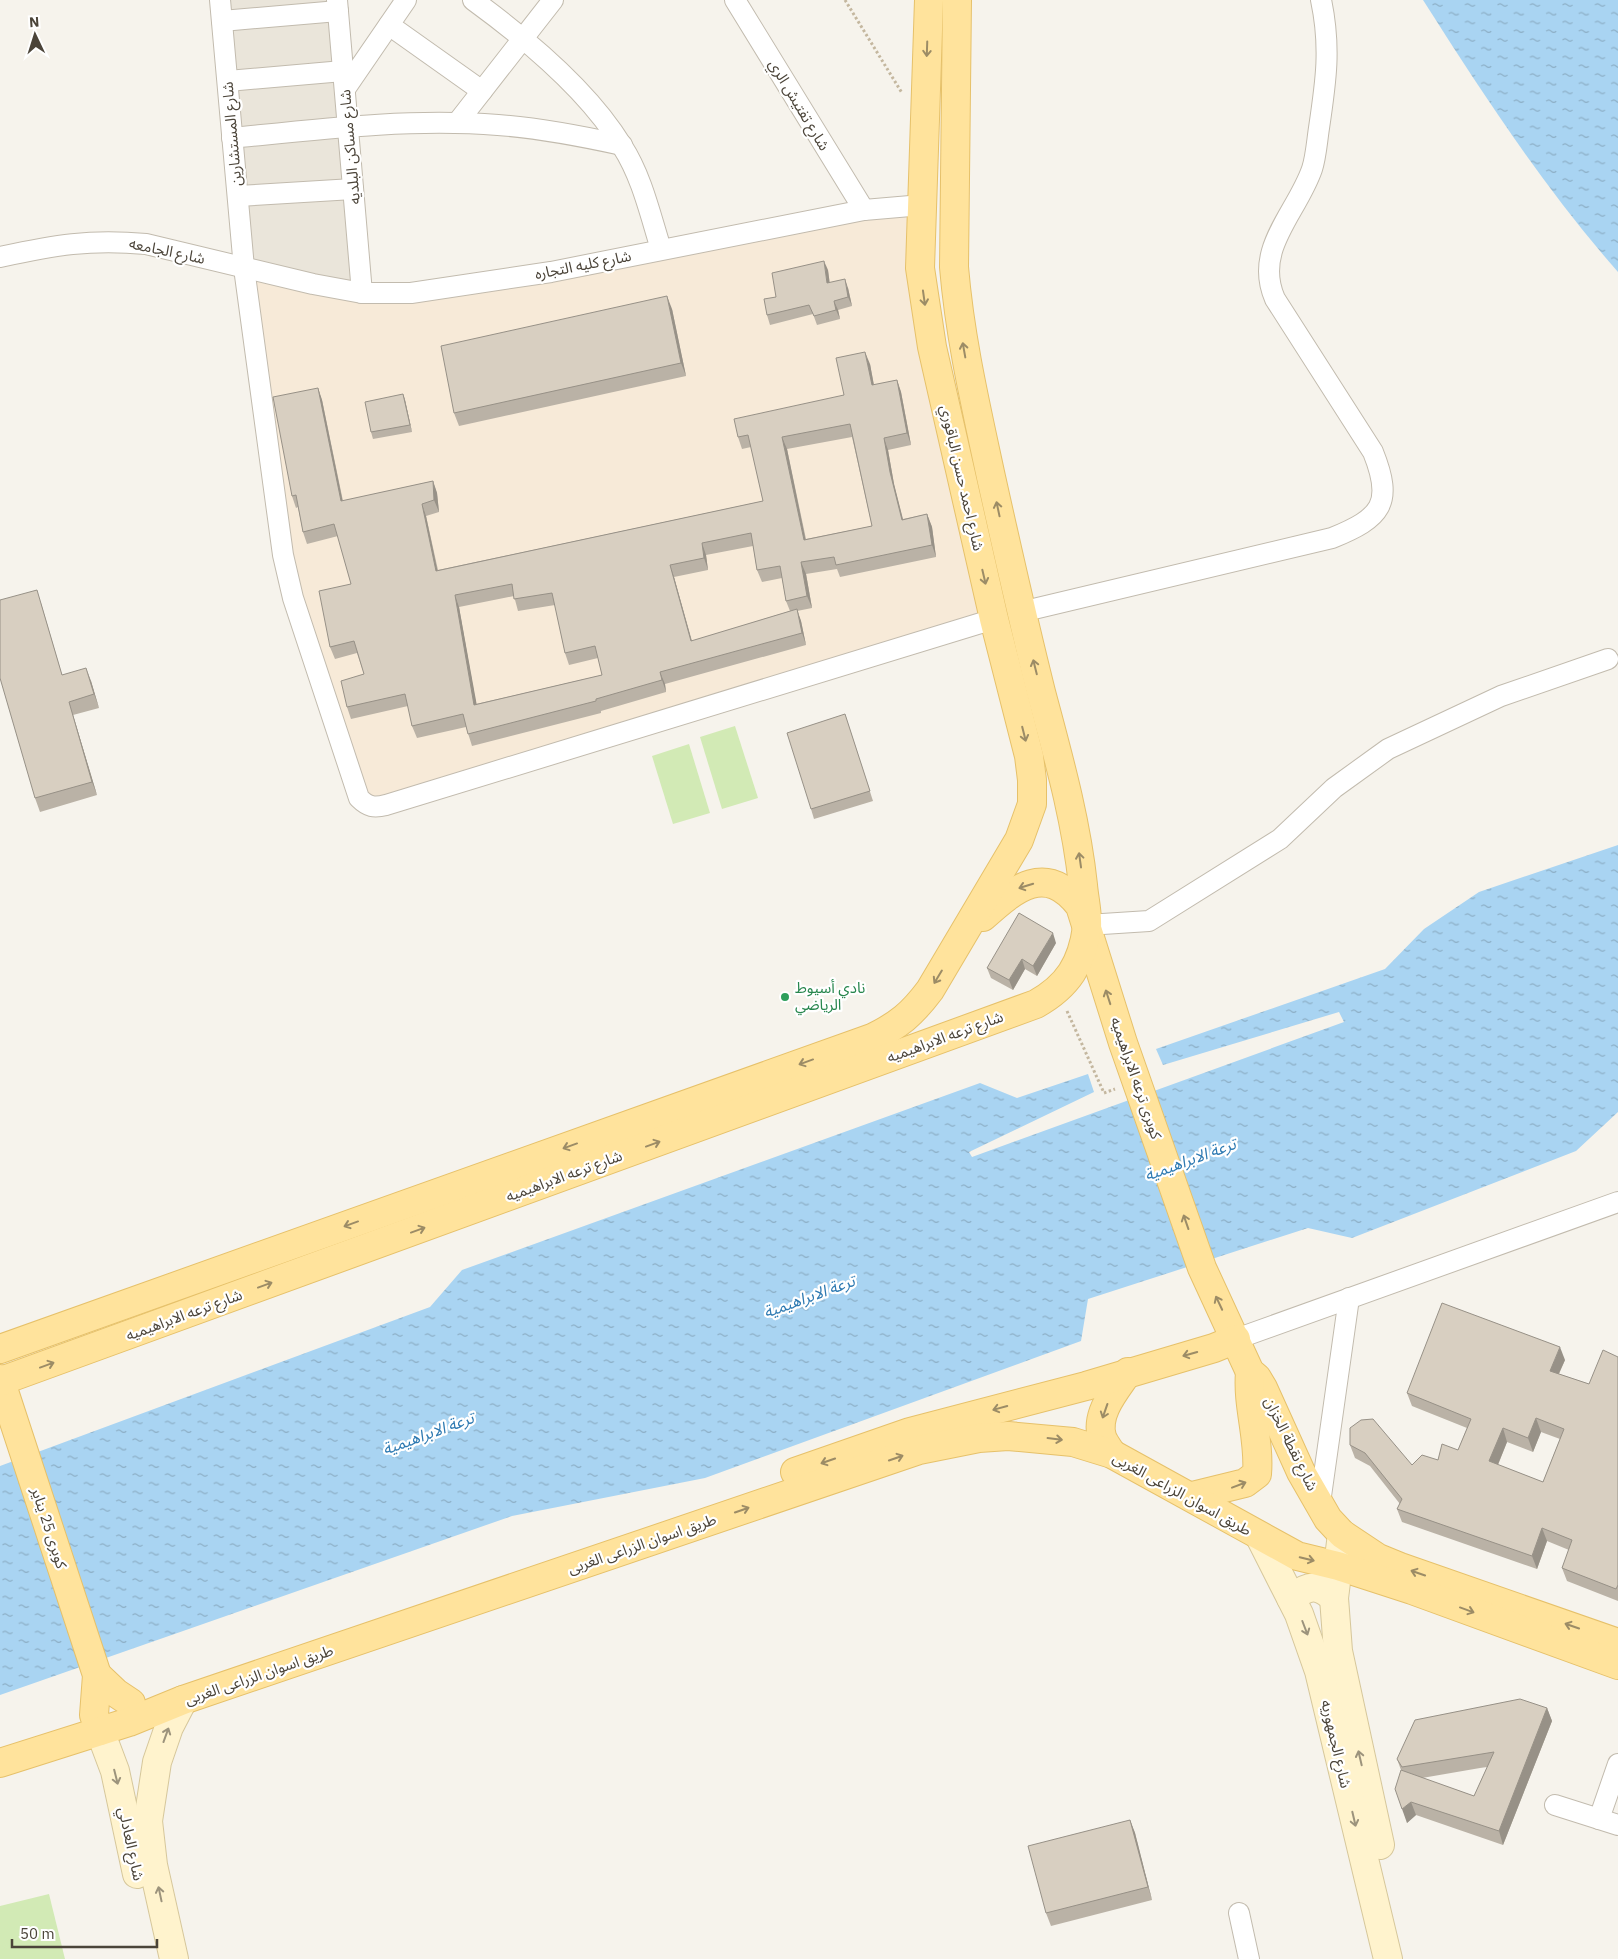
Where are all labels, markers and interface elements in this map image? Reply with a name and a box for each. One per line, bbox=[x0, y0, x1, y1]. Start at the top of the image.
north arrow bbox=[10, 10, 60, 60]
text: N bbox=[28, 13, 40, 31]
one-way arrow bbox=[923, 40, 932, 56]
street label: شارع تفتيش الري bbox=[762, 56, 834, 156]
street label: شارع المستشارين bbox=[217, 80, 249, 187]
street label: شارع مساكن البلديه bbox=[335, 88, 367, 205]
street label: شارع الجامعه bbox=[127, 233, 207, 271]
street label: شارع كليه التجاره bbox=[533, 246, 634, 286]
one-way arrow bbox=[919, 290, 929, 306]
one-way arrow bbox=[959, 343, 969, 359]
street label: شارع احمد حسن الباقوري bbox=[934, 403, 989, 554]
one-way arrow bbox=[993, 502, 1002, 518]
one-way arrow bbox=[980, 568, 990, 584]
one-way arrow bbox=[1030, 660, 1039, 676]
one-way arrow bbox=[1019, 726, 1029, 742]
one-way arrow bbox=[1075, 852, 1085, 868]
one-way arrow bbox=[1018, 881, 1034, 891]
one-way arrow bbox=[933, 970, 943, 984]
place label: نادي أسيوط الرياضي bbox=[795, 978, 865, 1016]
one-way arrow bbox=[1103, 989, 1113, 1005]
marker: نادي أسيوط الرياضي bbox=[779, 991, 791, 1003]
street label: شارع ترعه الابراهيميه bbox=[884, 1007, 1007, 1069]
street label: كوبرى ترعه الابراهيميه bbox=[1107, 1014, 1167, 1142]
one-way arrow bbox=[799, 1058, 814, 1067]
water label: ترعة الابراهيمية bbox=[1142, 1132, 1241, 1185]
one-way arrow bbox=[645, 1139, 660, 1148]
one-way arrow bbox=[563, 1142, 579, 1151]
street label: شارع ترعه الابراهيميه bbox=[503, 1146, 626, 1208]
one-way arrow bbox=[1181, 1215, 1190, 1230]
one-way arrow bbox=[344, 1220, 360, 1229]
one-way arrow bbox=[410, 1225, 425, 1234]
water label: ترعة الابراهيمية bbox=[761, 1269, 860, 1322]
one-way arrow bbox=[257, 1280, 272, 1289]
street label: شارع ترعه الابراهيميه bbox=[123, 1285, 246, 1347]
one-way arrow bbox=[1214, 1296, 1223, 1311]
one-way arrow bbox=[1182, 1350, 1198, 1360]
one-way arrow bbox=[39, 1360, 54, 1369]
street label: شارع نقطة الخزان bbox=[1258, 1394, 1322, 1495]
one-way arrow bbox=[1100, 1403, 1109, 1418]
one-way arrow bbox=[992, 1404, 1008, 1413]
water label: ترعة الابراهيمية bbox=[380, 1406, 479, 1459]
one-way arrow bbox=[1047, 1434, 1063, 1444]
street label: طريق اسوان الزراعى الغربى bbox=[1109, 1448, 1255, 1540]
one-way arrow bbox=[887, 1453, 903, 1462]
one-way arrow bbox=[820, 1456, 836, 1466]
one-way arrow bbox=[1231, 1480, 1246, 1489]
street label: كوبرى 25 يناير bbox=[27, 1484, 72, 1572]
one-way arrow bbox=[733, 1505, 749, 1514]
street label: طريق اسوان الزراعى الغربى bbox=[565, 1509, 719, 1579]
one-way arrow bbox=[1298, 1554, 1314, 1564]
one-way arrow bbox=[1411, 1568, 1427, 1577]
one-way arrow bbox=[1459, 1606, 1475, 1615]
one-way arrow bbox=[1301, 1620, 1310, 1635]
one-way arrow bbox=[1564, 1621, 1580, 1631]
street label: طريق اسوان الزراعى الغربى bbox=[182, 1640, 336, 1710]
street label: شارع الجمهوريه bbox=[1314, 1698, 1356, 1791]
one-way arrow bbox=[162, 1728, 171, 1743]
one-way arrow bbox=[1355, 1750, 1364, 1766]
one-way arrow bbox=[112, 1768, 121, 1784]
street label: شارع العادلي bbox=[112, 1805, 149, 1883]
one-way arrow bbox=[1350, 1811, 1359, 1827]
one-way arrow bbox=[155, 1887, 165, 1903]
scale bar bbox=[12, 1916, 158, 1948]
text: 50 m bbox=[20, 1924, 55, 1943]

